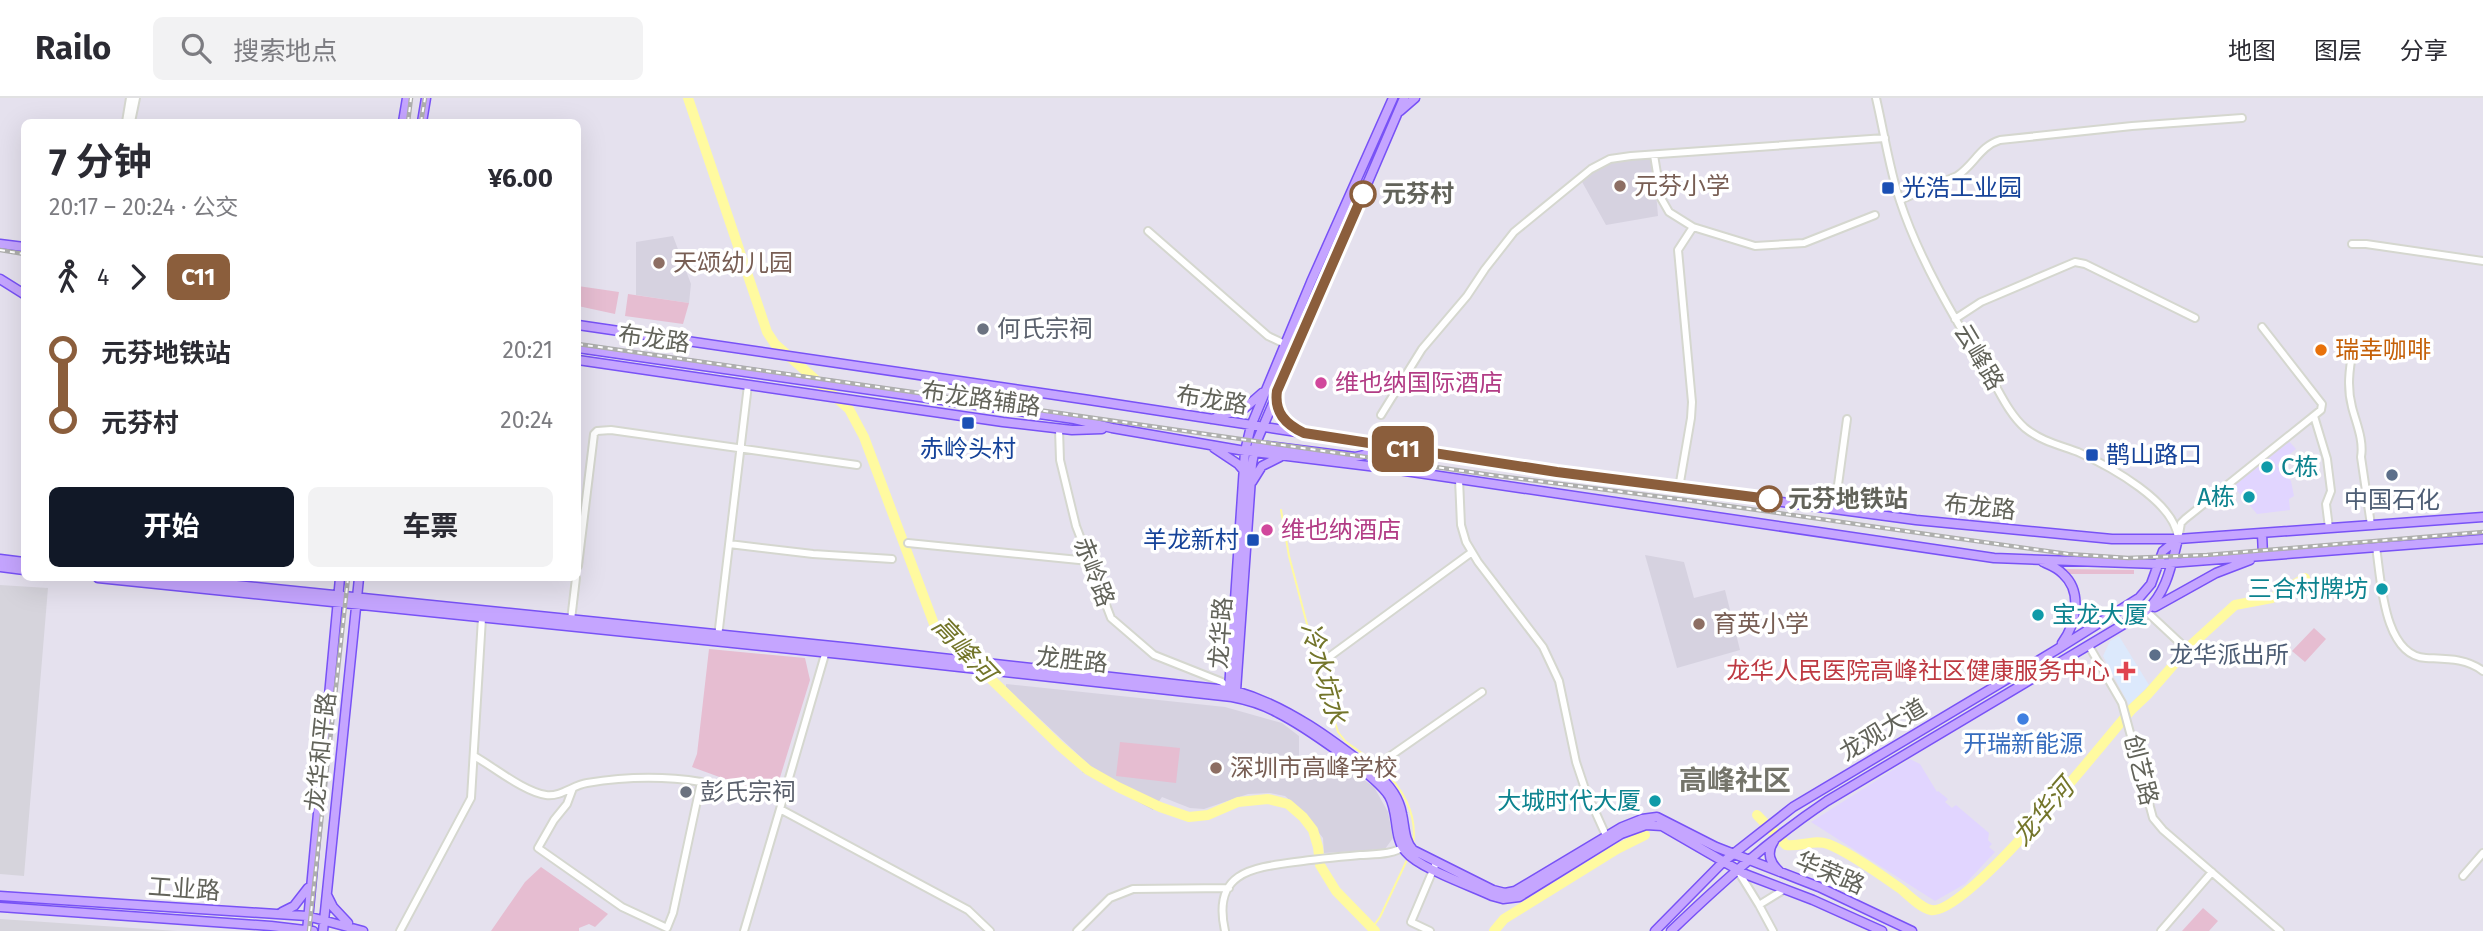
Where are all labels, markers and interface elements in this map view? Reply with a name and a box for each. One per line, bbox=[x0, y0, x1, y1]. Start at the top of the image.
search box bbox=[153, 17, 643, 80]
text: Railo bbox=[35, 28, 111, 68]
icon: search bbox=[177, 29, 215, 67]
text: 搜索地点 bbox=[233, 36, 337, 67]
text: 地图 bbox=[2228, 37, 2276, 65]
text: 图层 bbox=[2314, 37, 2362, 65]
text: 分享 bbox=[2400, 37, 2448, 65]
text: 7 分钟 bbox=[49, 139, 152, 185]
text: ¥6.00 bbox=[488, 163, 553, 194]
place label: 元芬小学 bbox=[1634, 172, 1730, 200]
place label: 光浩工业园 bbox=[1902, 174, 2022, 202]
marker: 元芬小学 bbox=[1612, 178, 1628, 194]
place label: 元芬村 bbox=[1382, 180, 1454, 208]
marker: 光浩工业园 bbox=[1880, 180, 1896, 196]
marker: 元芬村 bbox=[1350, 181, 1376, 207]
text: 20:17 – 20:24 · 公交 bbox=[49, 193, 239, 221]
place label: 天颂幼儿园 bbox=[673, 249, 793, 277]
marker: 天颂幼儿园 bbox=[651, 255, 667, 271]
icon: walk bbox=[49, 258, 87, 296]
icon: forward bbox=[119, 258, 157, 296]
text: 4 bbox=[97, 263, 109, 291]
text: C11 bbox=[181, 263, 216, 291]
place label: 何氏宗祠 bbox=[997, 315, 1093, 343]
street label: 云峰路 bbox=[1948, 319, 2010, 395]
street label: 布龙路 bbox=[616, 320, 692, 358]
marker: 何氏宗祠 bbox=[975, 321, 991, 337]
text: 20:21 bbox=[502, 336, 553, 364]
place label: 瑞幸咖啡 bbox=[2335, 336, 2431, 364]
text: 元芬地铁站 bbox=[101, 338, 231, 369]
marker: 瑞幸咖啡 bbox=[2313, 342, 2329, 358]
place label: 维也纳国际酒店 bbox=[1335, 369, 1503, 397]
marker: 维也纳国际酒店 bbox=[1313, 375, 1329, 391]
street label: 布龙路辅路 bbox=[920, 377, 1042, 421]
street label: 布龙路 bbox=[1174, 381, 1250, 419]
text: 20:24 bbox=[500, 406, 553, 434]
text: 元芬村 bbox=[101, 408, 179, 439]
marker: 赤岭头村 bbox=[960, 415, 976, 431]
line badge: C11 bbox=[1363, 426, 1443, 472]
place label: 赤岭头村 bbox=[920, 435, 1016, 463]
text: C11 bbox=[1386, 435, 1420, 463]
place label: 鹊山路口 bbox=[2106, 441, 2202, 469]
marker: 鹊山路口 bbox=[2084, 447, 2100, 463]
place label: C栋 bbox=[2281, 453, 2318, 481]
marker: C栋 bbox=[2259, 459, 2275, 475]
marker: 中国石化 bbox=[2384, 467, 2400, 483]
place label: A栋 bbox=[2197, 483, 2235, 511]
place label: 元芬地铁站 bbox=[1788, 485, 1908, 513]
marker: 元芬地铁站 bbox=[1756, 486, 1782, 512]
place label: 中国石化 bbox=[2344, 486, 2440, 514]
button: 开始 bbox=[49, 487, 294, 567]
button: 车票 bbox=[308, 487, 553, 567]
street label: 布龙路 bbox=[1943, 489, 2017, 525]
marker: A栋 bbox=[2241, 489, 2257, 505]
place label: 维也纳酒店 bbox=[1281, 516, 1401, 544]
marker: 维也纳酒店 bbox=[1259, 522, 1275, 538]
place label: 羊龙新村 bbox=[1143, 526, 1239, 554]
marker: 羊龙新村 bbox=[1245, 532, 1261, 548]
street label: 赤岭路 bbox=[1068, 533, 1120, 611]
place label: 三合村牌坊 bbox=[2248, 575, 2368, 603]
marker: 三合村牌坊 bbox=[2374, 581, 2390, 597]
street label: 龙华路 bbox=[1205, 596, 1237, 670]
place label: 宝龙大厦 bbox=[2052, 601, 2148, 629]
marker: 宝龙大厦 bbox=[2030, 607, 2046, 623]
water label: 高峰河 bbox=[926, 610, 1005, 692]
place label: 育英小学 bbox=[1713, 610, 1809, 638]
marker: 育英小学 bbox=[1691, 616, 1707, 632]
water label: 冷水坑水 bbox=[1294, 619, 1353, 728]
place label: 龙华派出所 bbox=[2169, 641, 2289, 669]
street label: 龙胜路 bbox=[1035, 642, 1109, 678]
marker: 龙华派出所 bbox=[2147, 647, 2163, 663]
place label: 龙华人民医院高峰社区健康服务中心 bbox=[1726, 657, 2110, 685]
marker: 龙华人民医院高峰社区健康服务中心 bbox=[2116, 661, 2136, 681]
street label: 龙华和平路 bbox=[301, 691, 341, 813]
street label: 龙观大道 bbox=[1835, 693, 1931, 767]
marker: 开瑞新能源 bbox=[2015, 711, 2031, 727]
place label: 开瑞新能源 bbox=[1963, 730, 2083, 758]
street label: 创艺路 bbox=[2119, 732, 2163, 808]
place label: 深圳市高峰学校 bbox=[1230, 754, 1398, 782]
marker: 深圳市高峰学校 bbox=[1208, 760, 1224, 776]
district label: 高峰社区 bbox=[1679, 764, 1791, 797]
water label: 龙华河 bbox=[2006, 769, 2084, 852]
place label: 彭氏宗祠 bbox=[700, 778, 796, 806]
marker: 彭氏宗祠 bbox=[678, 784, 694, 800]
place label: 大城时代大厦 bbox=[1497, 787, 1641, 815]
marker: 大城时代大厦 bbox=[1647, 793, 1663, 809]
street label: 华荣路 bbox=[1791, 846, 1869, 900]
street label: 工业路 bbox=[147, 873, 221, 905]

